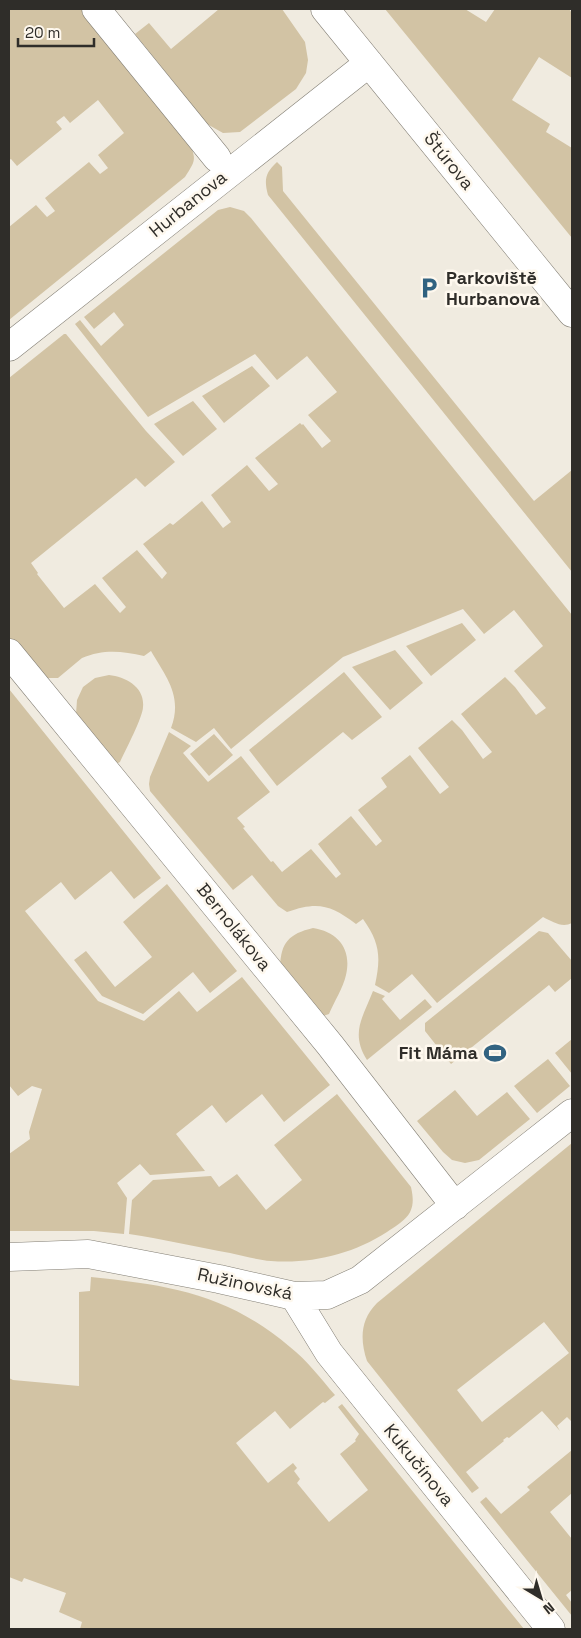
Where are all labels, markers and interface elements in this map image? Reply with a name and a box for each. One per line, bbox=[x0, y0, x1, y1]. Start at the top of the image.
scale bar bbox=[18, 15, 94, 47]
text: 20 m bbox=[25, 23, 60, 42]
street label: Štúrova bbox=[419, 127, 480, 194]
street label: Hurbanova bbox=[144, 165, 231, 242]
place label: Parkoviště Hurbanova bbox=[446, 266, 540, 310]
parking icon: Parkoviště Hurbanova bbox=[416, 275, 442, 301]
street label: Bernolákova bbox=[192, 878, 277, 975]
sports icon: Fit Máma bbox=[482, 1040, 508, 1066]
place label: Fit Máma bbox=[399, 1041, 479, 1064]
street label: Ružinovská bbox=[195, 1262, 295, 1305]
street label: Kukučínova bbox=[379, 1419, 460, 1510]
north arrow bbox=[516, 1573, 566, 1623]
text: N bbox=[540, 1598, 558, 1618]

